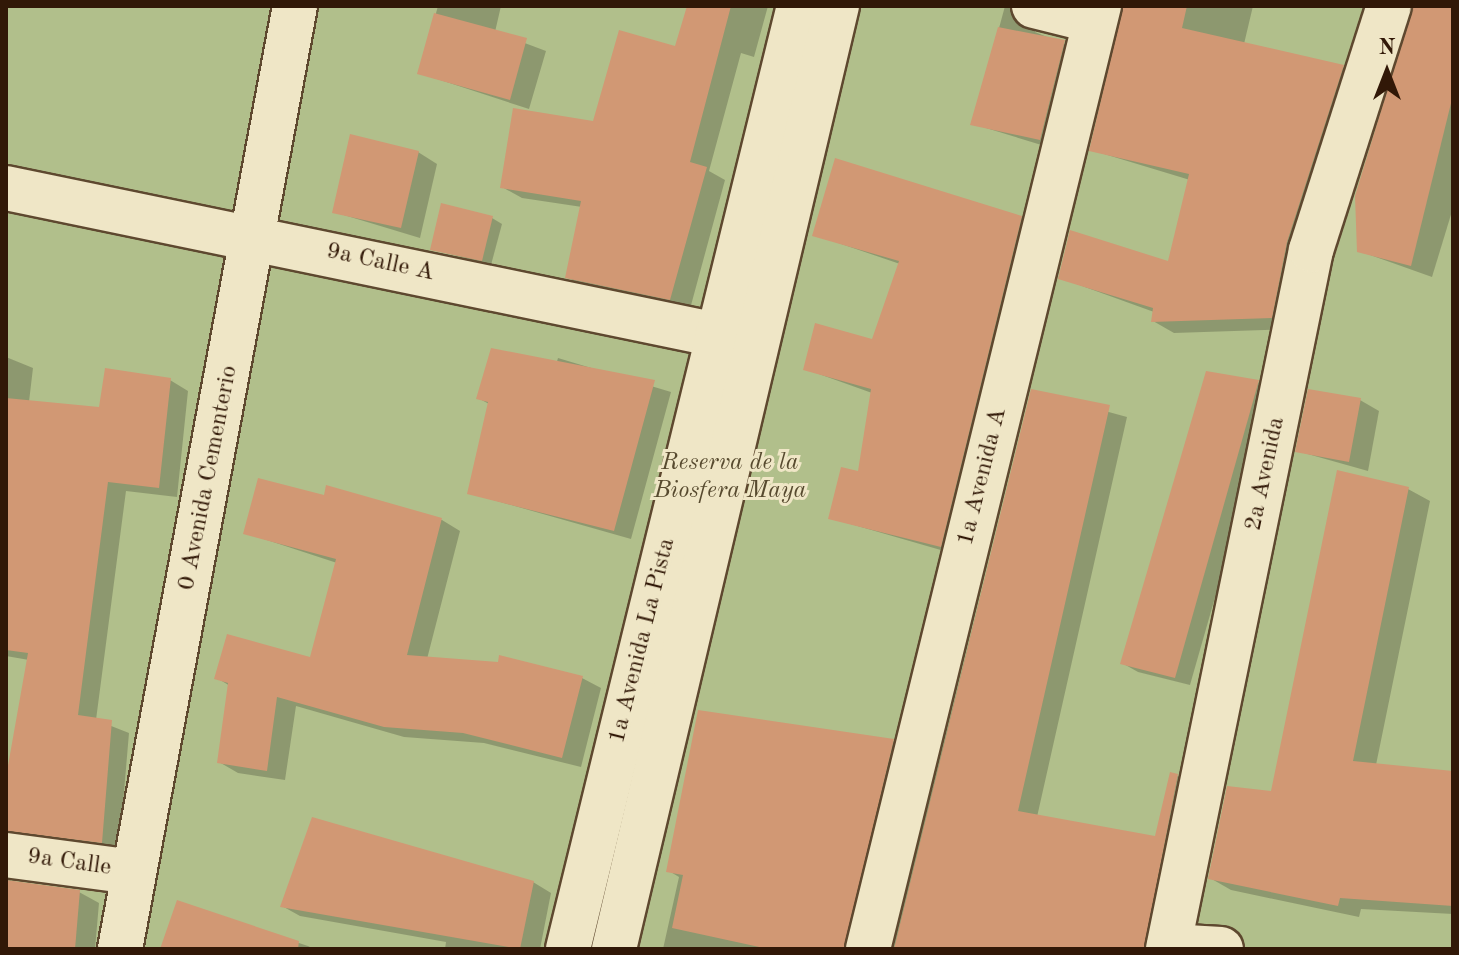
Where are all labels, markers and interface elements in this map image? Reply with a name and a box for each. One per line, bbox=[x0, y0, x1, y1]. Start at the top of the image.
north arrow bbox=[1347, 32, 1427, 112]
text: N bbox=[1379, 37, 1395, 59]
street label: 9a Calle A bbox=[323, 238, 437, 288]
street label: 0 Avenida Cementerio bbox=[173, 363, 245, 593]
street label: 1a Avenida A bbox=[952, 405, 1014, 549]
street label: 2a Avenida bbox=[1240, 414, 1292, 534]
park label: Reserva de la Biosfera Maya bbox=[654, 450, 806, 506]
street label: 1a Avenida La Pista bbox=[604, 535, 682, 747]
street label: 9a Calle bbox=[25, 843, 113, 883]

